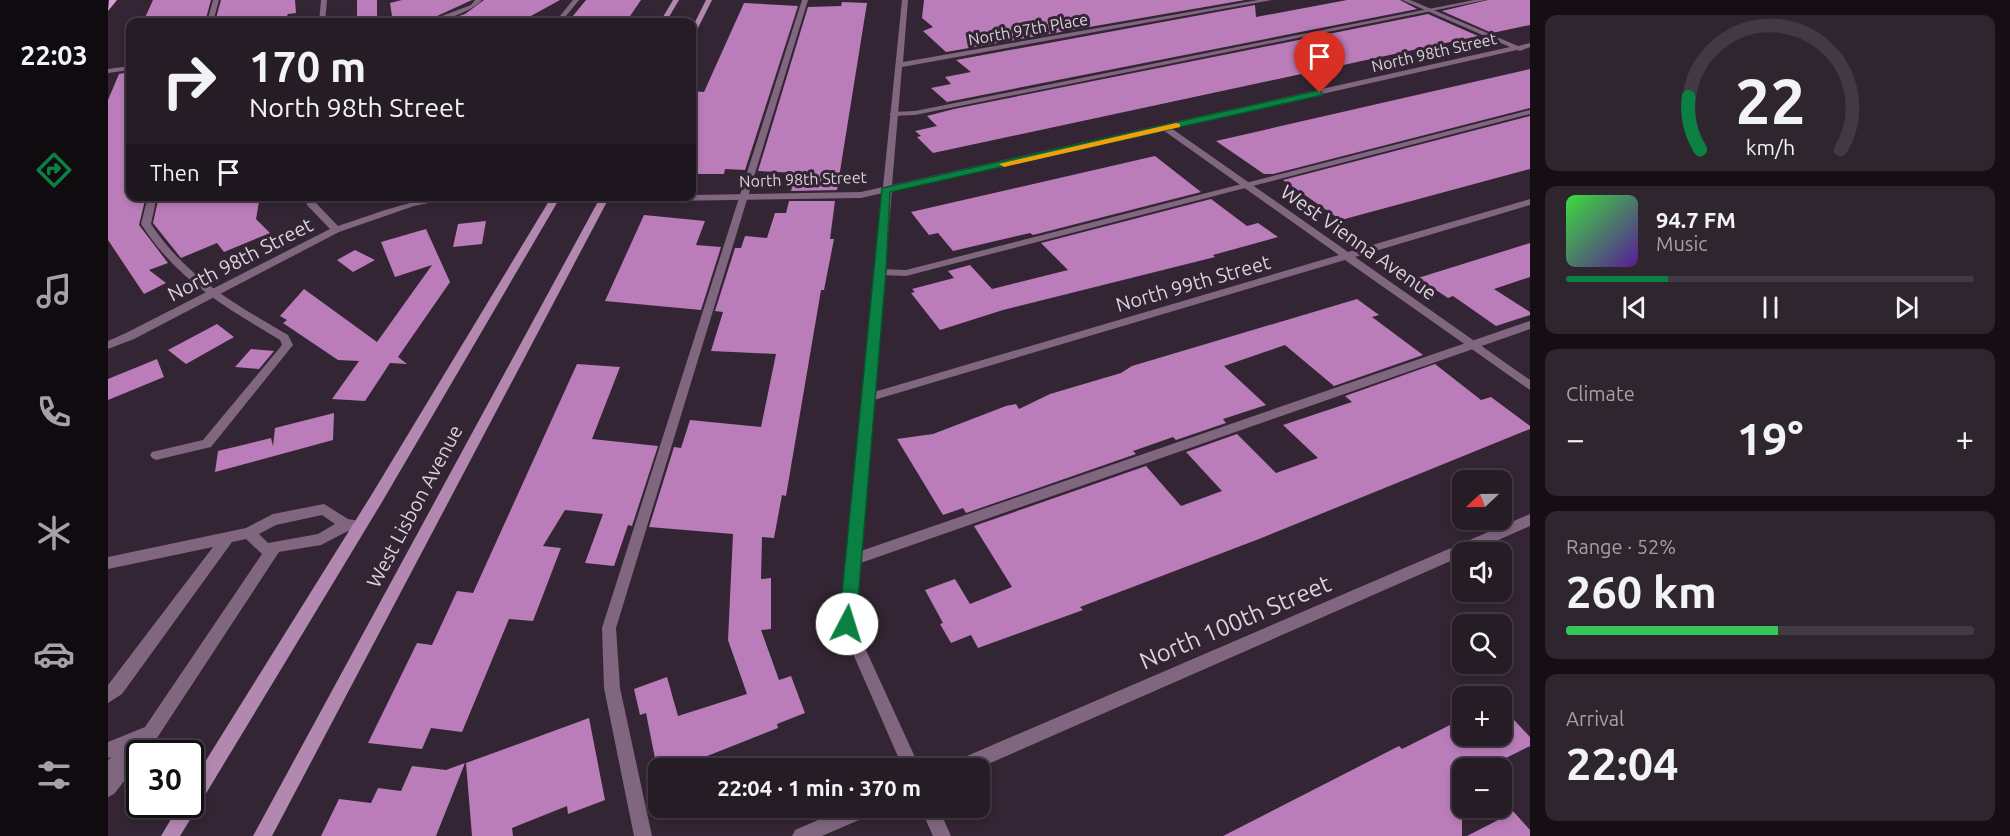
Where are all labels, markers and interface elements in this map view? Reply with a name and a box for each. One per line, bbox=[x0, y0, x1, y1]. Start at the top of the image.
street label: North 97th Place bbox=[967, 10, 1089, 48]
street label: North 98th Street bbox=[1370, 29, 1499, 75]
pin bbox=[1294, 31, 1345, 93]
text: 22:03 bbox=[20, 40, 88, 70]
icon: arrive bbox=[1303, 40, 1336, 73]
icon: right bbox=[150, 42, 228, 120]
text: 170 m bbox=[249, 43, 366, 90]
text: 22 bbox=[1735, 66, 1805, 136]
text: North 98th Street bbox=[249, 92, 465, 122]
text: km/h bbox=[1745, 135, 1795, 159]
icon: directions bbox=[33, 149, 75, 191]
icon: arrive bbox=[212, 156, 245, 189]
text: Then bbox=[150, 160, 200, 185]
street label: North 98th Street bbox=[739, 168, 868, 190]
street label: West Vienna Avenue bbox=[1277, 180, 1441, 304]
text: 94.7 FM bbox=[1656, 207, 1736, 232]
street label: North 98th Street bbox=[164, 212, 316, 305]
text: Music bbox=[1656, 232, 1708, 255]
street label: North 99th Street bbox=[1113, 250, 1273, 316]
icon: music bbox=[33, 270, 75, 312]
icon: previous bbox=[1618, 291, 1651, 324]
icon: pause bbox=[1754, 291, 1787, 324]
icon: next bbox=[1890, 291, 1923, 324]
text: Climate bbox=[1566, 382, 1635, 405]
icon: phone bbox=[33, 391, 75, 433]
text: 19° bbox=[1737, 413, 1803, 464]
text: − bbox=[1566, 420, 1585, 457]
text: + bbox=[1955, 420, 1974, 457]
street label: West Lisbon Avenue bbox=[361, 421, 467, 591]
north arrow bbox=[1452, 470, 1512, 530]
map controls bbox=[1452, 470, 1512, 818]
icon: climate bbox=[33, 512, 75, 554]
text: Range · 52% bbox=[1566, 535, 1676, 558]
button: sound bbox=[1452, 542, 1512, 602]
text: 260 km bbox=[1566, 566, 1717, 617]
street label: North 100th Street bbox=[1135, 569, 1335, 675]
position arrow bbox=[815, 592, 879, 656]
button: search bbox=[1452, 614, 1512, 674]
icon: car bbox=[33, 633, 75, 675]
button: + bbox=[1452, 686, 1512, 746]
text: Arrival bbox=[1566, 707, 1624, 730]
text: 22:04 bbox=[1566, 738, 1679, 789]
speed limit sign: 30 bbox=[126, 740, 204, 818]
icon: filters bbox=[33, 754, 75, 796]
button: − bbox=[1452, 758, 1512, 818]
text: 22:04 · 1 min · 370 m bbox=[717, 775, 921, 800]

